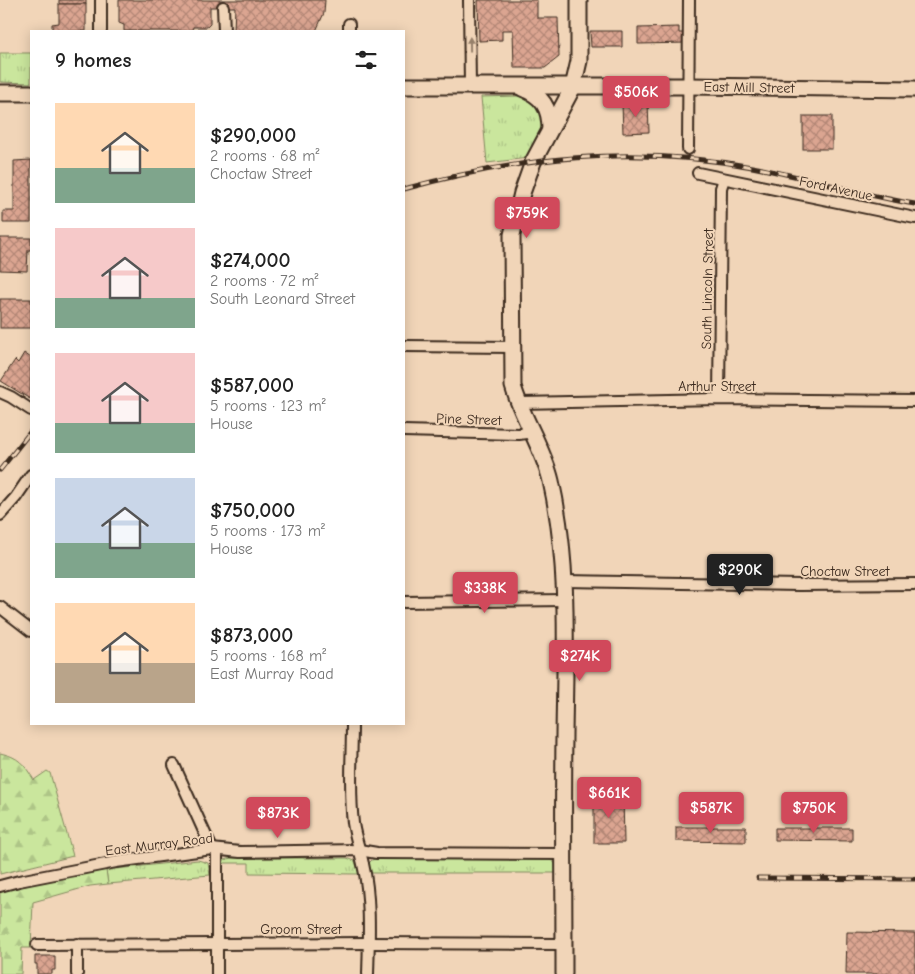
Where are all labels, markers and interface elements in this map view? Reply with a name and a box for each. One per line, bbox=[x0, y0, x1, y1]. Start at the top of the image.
one-way arrow bbox=[465, 35, 473, 51]
icon: filters bbox=[352, 46, 380, 74]
text: 9 homes bbox=[55, 48, 131, 72]
pin: $506K bbox=[601, 76, 671, 118]
street label: East Mill Street bbox=[703, 78, 796, 97]
text: $506K bbox=[614, 83, 658, 101]
icon: home bbox=[95, 123, 155, 183]
text: $290,000 bbox=[210, 123, 296, 147]
text: 2 rooms · 68 m² bbox=[210, 147, 320, 165]
text: Choctaw Street bbox=[210, 165, 312, 183]
street label: Ford Avenue bbox=[798, 172, 874, 205]
pin: $759K bbox=[492, 196, 562, 239]
text: $759K bbox=[506, 204, 548, 222]
street label: South Lincoln Street bbox=[698, 227, 717, 350]
icon: home bbox=[95, 248, 155, 308]
text: $274,000 bbox=[210, 248, 291, 272]
text: 2 rooms · 72 m² bbox=[210, 272, 319, 290]
text: South Leonard Street bbox=[210, 290, 355, 308]
icon: home bbox=[95, 373, 155, 433]
text: $587,000 bbox=[210, 373, 294, 397]
street label: Arthur Street bbox=[678, 378, 757, 395]
text: 5 rooms · 123 m² bbox=[210, 397, 326, 415]
street label: Pine Street bbox=[436, 410, 503, 429]
text: House bbox=[210, 415, 253, 433]
icon: home bbox=[95, 498, 155, 558]
text: $750,000 bbox=[210, 498, 295, 522]
text: 5 rooms · 173 m² bbox=[210, 522, 325, 540]
text: House bbox=[210, 540, 253, 558]
pin: $290K bbox=[705, 554, 775, 596]
text: $290K bbox=[718, 561, 762, 579]
street label: Choctaw Street bbox=[800, 563, 891, 580]
pin: $338K bbox=[450, 572, 520, 614]
text: $338K bbox=[464, 579, 506, 597]
icon: home bbox=[95, 623, 155, 683]
text: $873,000 bbox=[210, 623, 293, 647]
pin: $274K bbox=[545, 640, 615, 682]
text: 5 rooms · 168 m² bbox=[210, 647, 326, 665]
text: $274K bbox=[560, 647, 600, 665]
text: East Murray Road bbox=[210, 665, 334, 683]
pin: $661K bbox=[574, 776, 644, 819]
text: $661K bbox=[588, 784, 630, 802]
pin: $587K bbox=[676, 792, 746, 834]
pin: $750K bbox=[779, 792, 849, 834]
pin: $873K bbox=[243, 796, 313, 839]
text: $587K bbox=[690, 799, 732, 817]
text: $750K bbox=[792, 799, 836, 817]
text: $873K bbox=[257, 804, 299, 822]
street label: East Murray Road bbox=[104, 829, 214, 860]
street label: Groom Street bbox=[260, 921, 343, 938]

